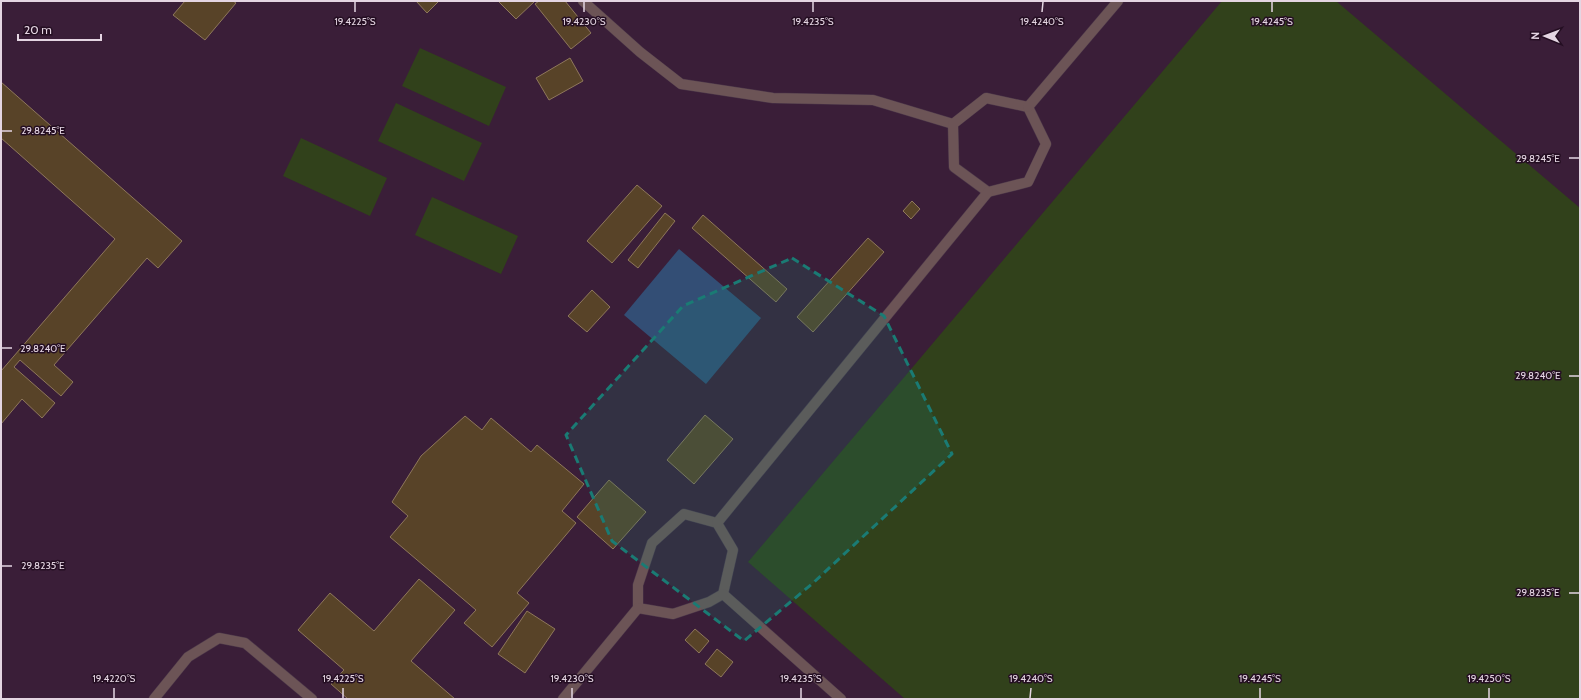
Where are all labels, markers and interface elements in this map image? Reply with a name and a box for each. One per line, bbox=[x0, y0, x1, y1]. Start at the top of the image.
text: 19.4225°S bbox=[334, 15, 376, 28]
text: 19.4230°S bbox=[563, 15, 606, 28]
text: 19.4235°S bbox=[792, 15, 834, 28]
text: 19.4240°S bbox=[1020, 15, 1064, 28]
text: 19.4245°S bbox=[1251, 15, 1293, 28]
scale bar bbox=[18, 16, 101, 42]
north arrow bbox=[1525, 16, 1565, 56]
text: 20 m bbox=[24, 22, 52, 37]
text: N bbox=[1528, 32, 1542, 40]
text: 29.8245°E bbox=[21, 124, 65, 137]
text: 29.8245°E bbox=[1516, 152, 1560, 165]
text: 29.8240°E bbox=[20, 342, 66, 355]
text: 29.8240°E bbox=[1515, 369, 1561, 382]
text: 29.8235°E bbox=[21, 559, 65, 572]
text: 29.8235°E bbox=[1516, 586, 1560, 599]
text: 19.4220°S bbox=[93, 672, 136, 685]
text: 19.4225°S bbox=[322, 672, 364, 685]
text: 19.4230°S bbox=[551, 672, 594, 685]
text: 19.4235°S bbox=[780, 672, 822, 685]
text: 19.4240°S bbox=[1009, 672, 1053, 685]
text: 19.4245°S bbox=[1239, 672, 1281, 685]
text: 19.4250°S bbox=[1468, 672, 1511, 685]

